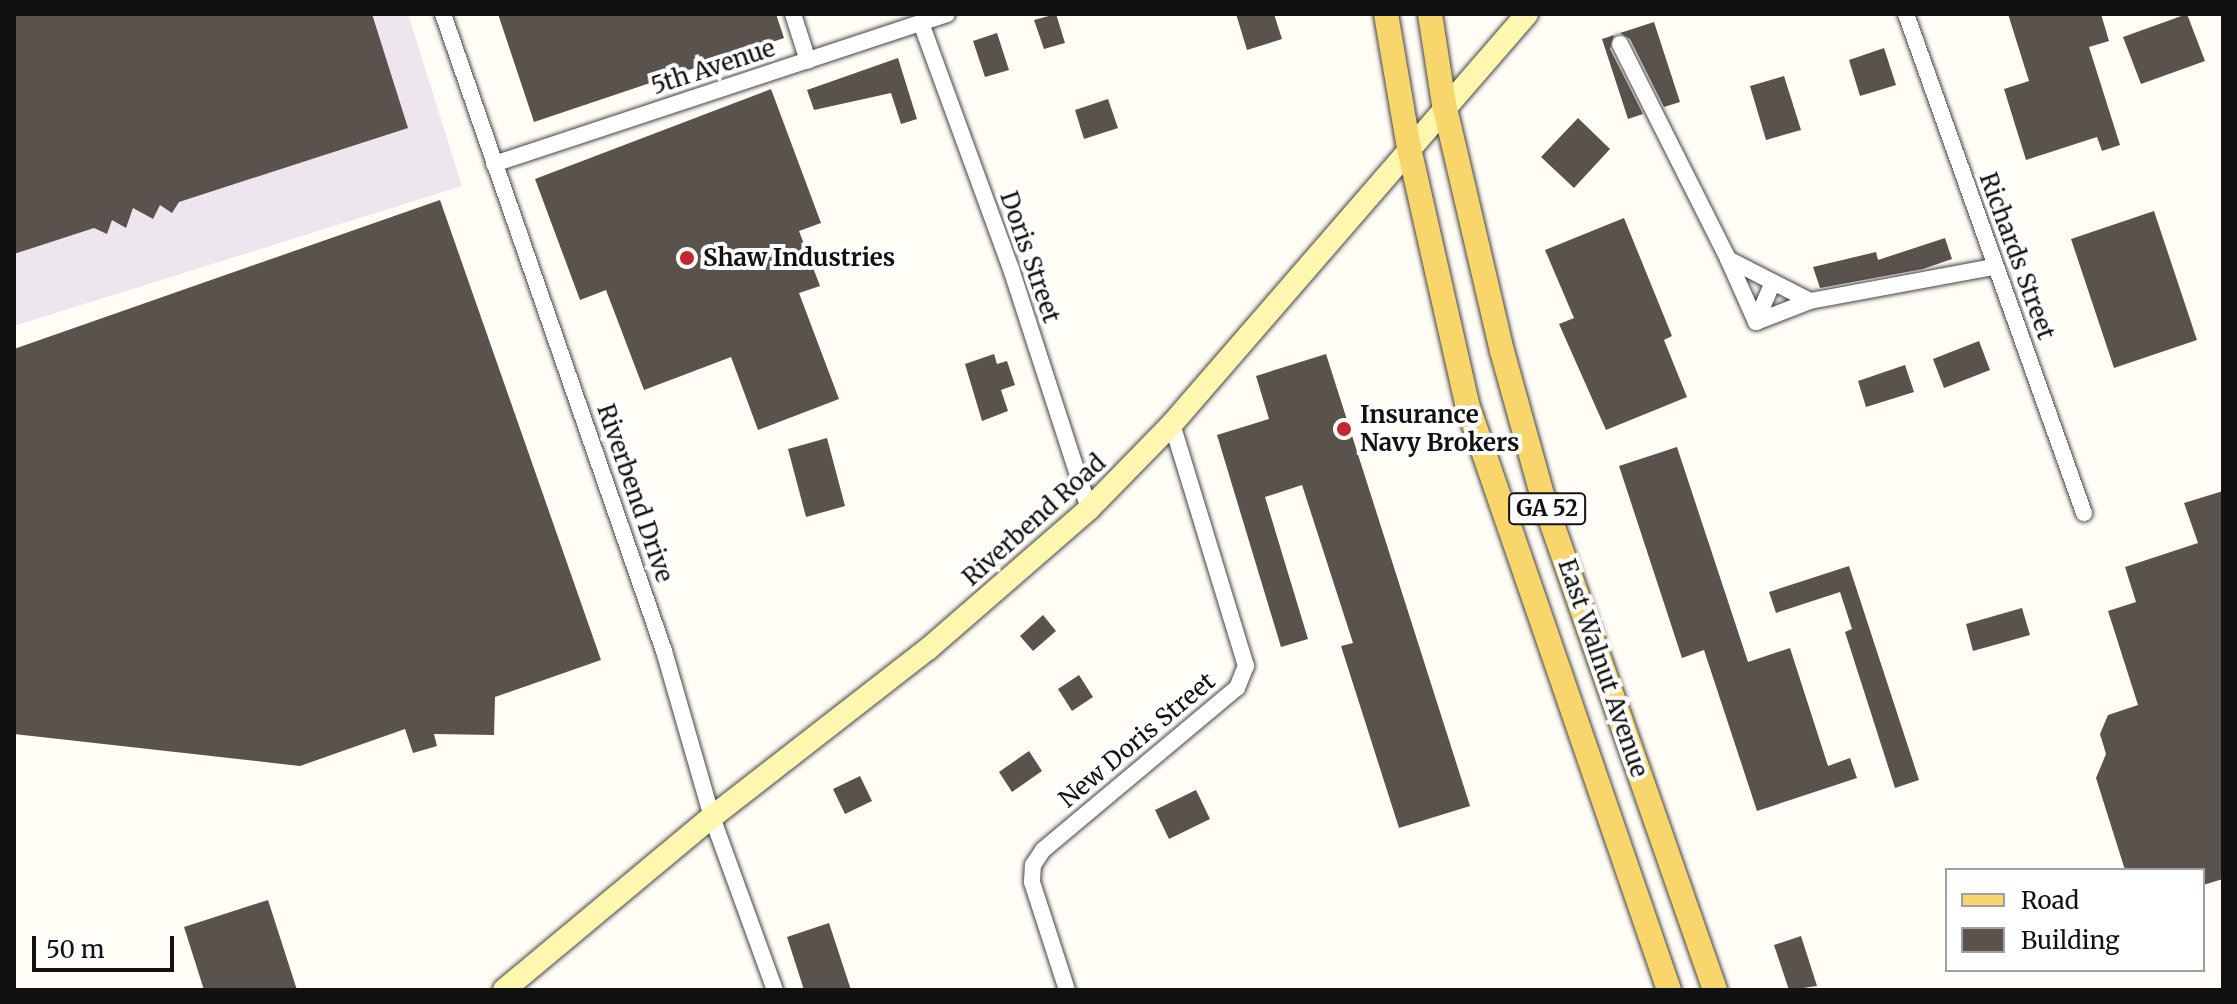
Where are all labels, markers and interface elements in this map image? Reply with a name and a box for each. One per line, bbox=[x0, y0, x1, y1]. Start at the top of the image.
street label: 5th Avenue bbox=[648, 33, 778, 101]
street label: Richards Street bbox=[1973, 169, 2061, 343]
street label: Doris Street bbox=[994, 187, 1066, 327]
place label: Shaw Industries bbox=[703, 244, 895, 272]
marker: Shaw Industries bbox=[678, 249, 696, 267]
street label: Riverbend Drive bbox=[591, 400, 679, 586]
place label: Insurance Navy Brokers bbox=[1360, 401, 1519, 457]
marker: Insurance Navy Brokers bbox=[1335, 420, 1353, 438]
street label: Riverbend Road bbox=[957, 448, 1111, 592]
road number: GA 52 bbox=[1507, 491, 1587, 527]
street label: East Walnut Avenue bbox=[1552, 555, 1654, 781]
street label: New Doris Street bbox=[1053, 667, 1221, 813]
legend bbox=[1945, 868, 2205, 972]
text: Road bbox=[2021, 885, 2079, 916]
scale bar bbox=[36, 920, 178, 970]
text: Building bbox=[2021, 925, 2120, 956]
text: 50 m bbox=[46, 934, 105, 965]

